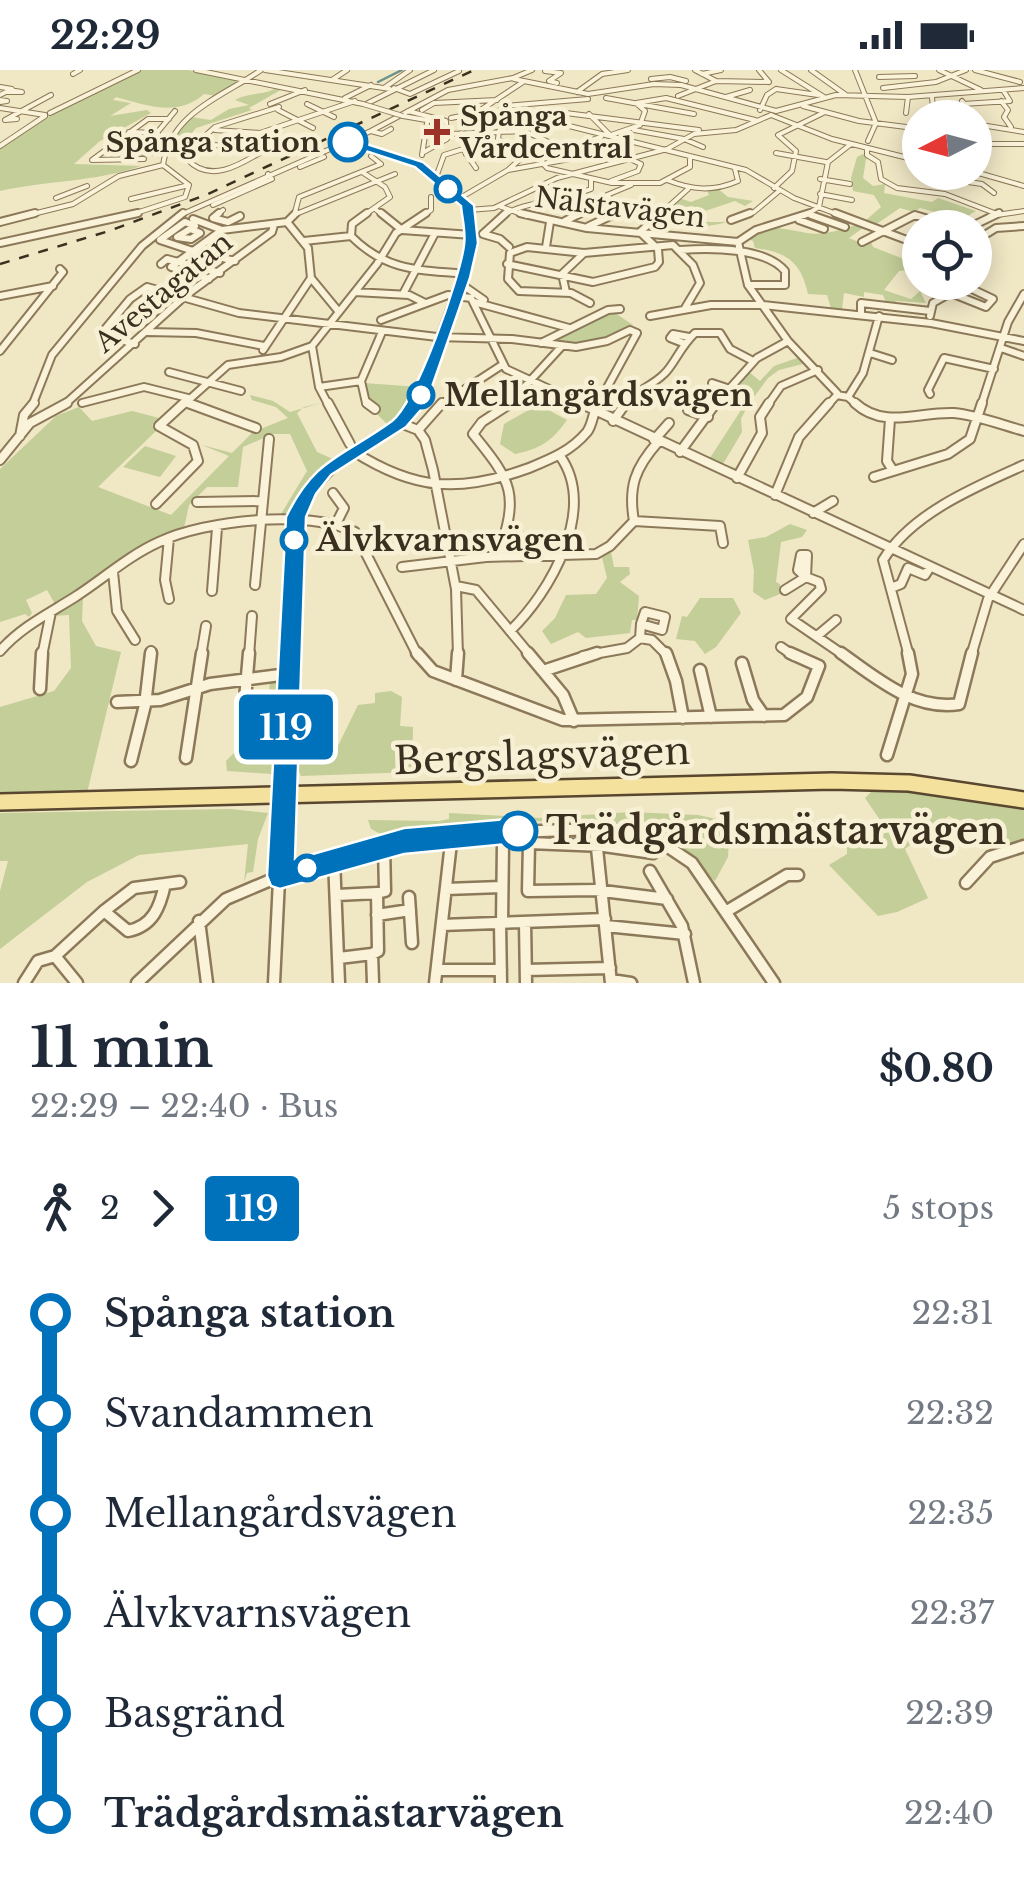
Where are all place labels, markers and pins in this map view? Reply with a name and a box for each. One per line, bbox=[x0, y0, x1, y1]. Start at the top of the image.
place label: Spånga Vårdcentral bbox=[459, 99, 632, 166]
marker: Spånga Vårdcentral bbox=[424, 119, 450, 145]
marker: Spånga station bbox=[329, 123, 367, 161]
place label: Spånga station bbox=[106, 125, 320, 160]
unlabelled marker bbox=[435, 176, 461, 202]
place label: Mellangårdsvägen bbox=[444, 375, 753, 415]
marker: Mellangårdsvägen bbox=[408, 382, 434, 408]
place label: Älvkvarnsvägen bbox=[315, 520, 585, 560]
marker: Älvkvarnsvägen bbox=[281, 527, 307, 553]
place label: Trädgårdsmästarvägen bbox=[546, 807, 1006, 854]
marker: Trädgårdsmästarvägen bbox=[499, 812, 537, 850]
unlabelled marker bbox=[294, 855, 320, 881]

